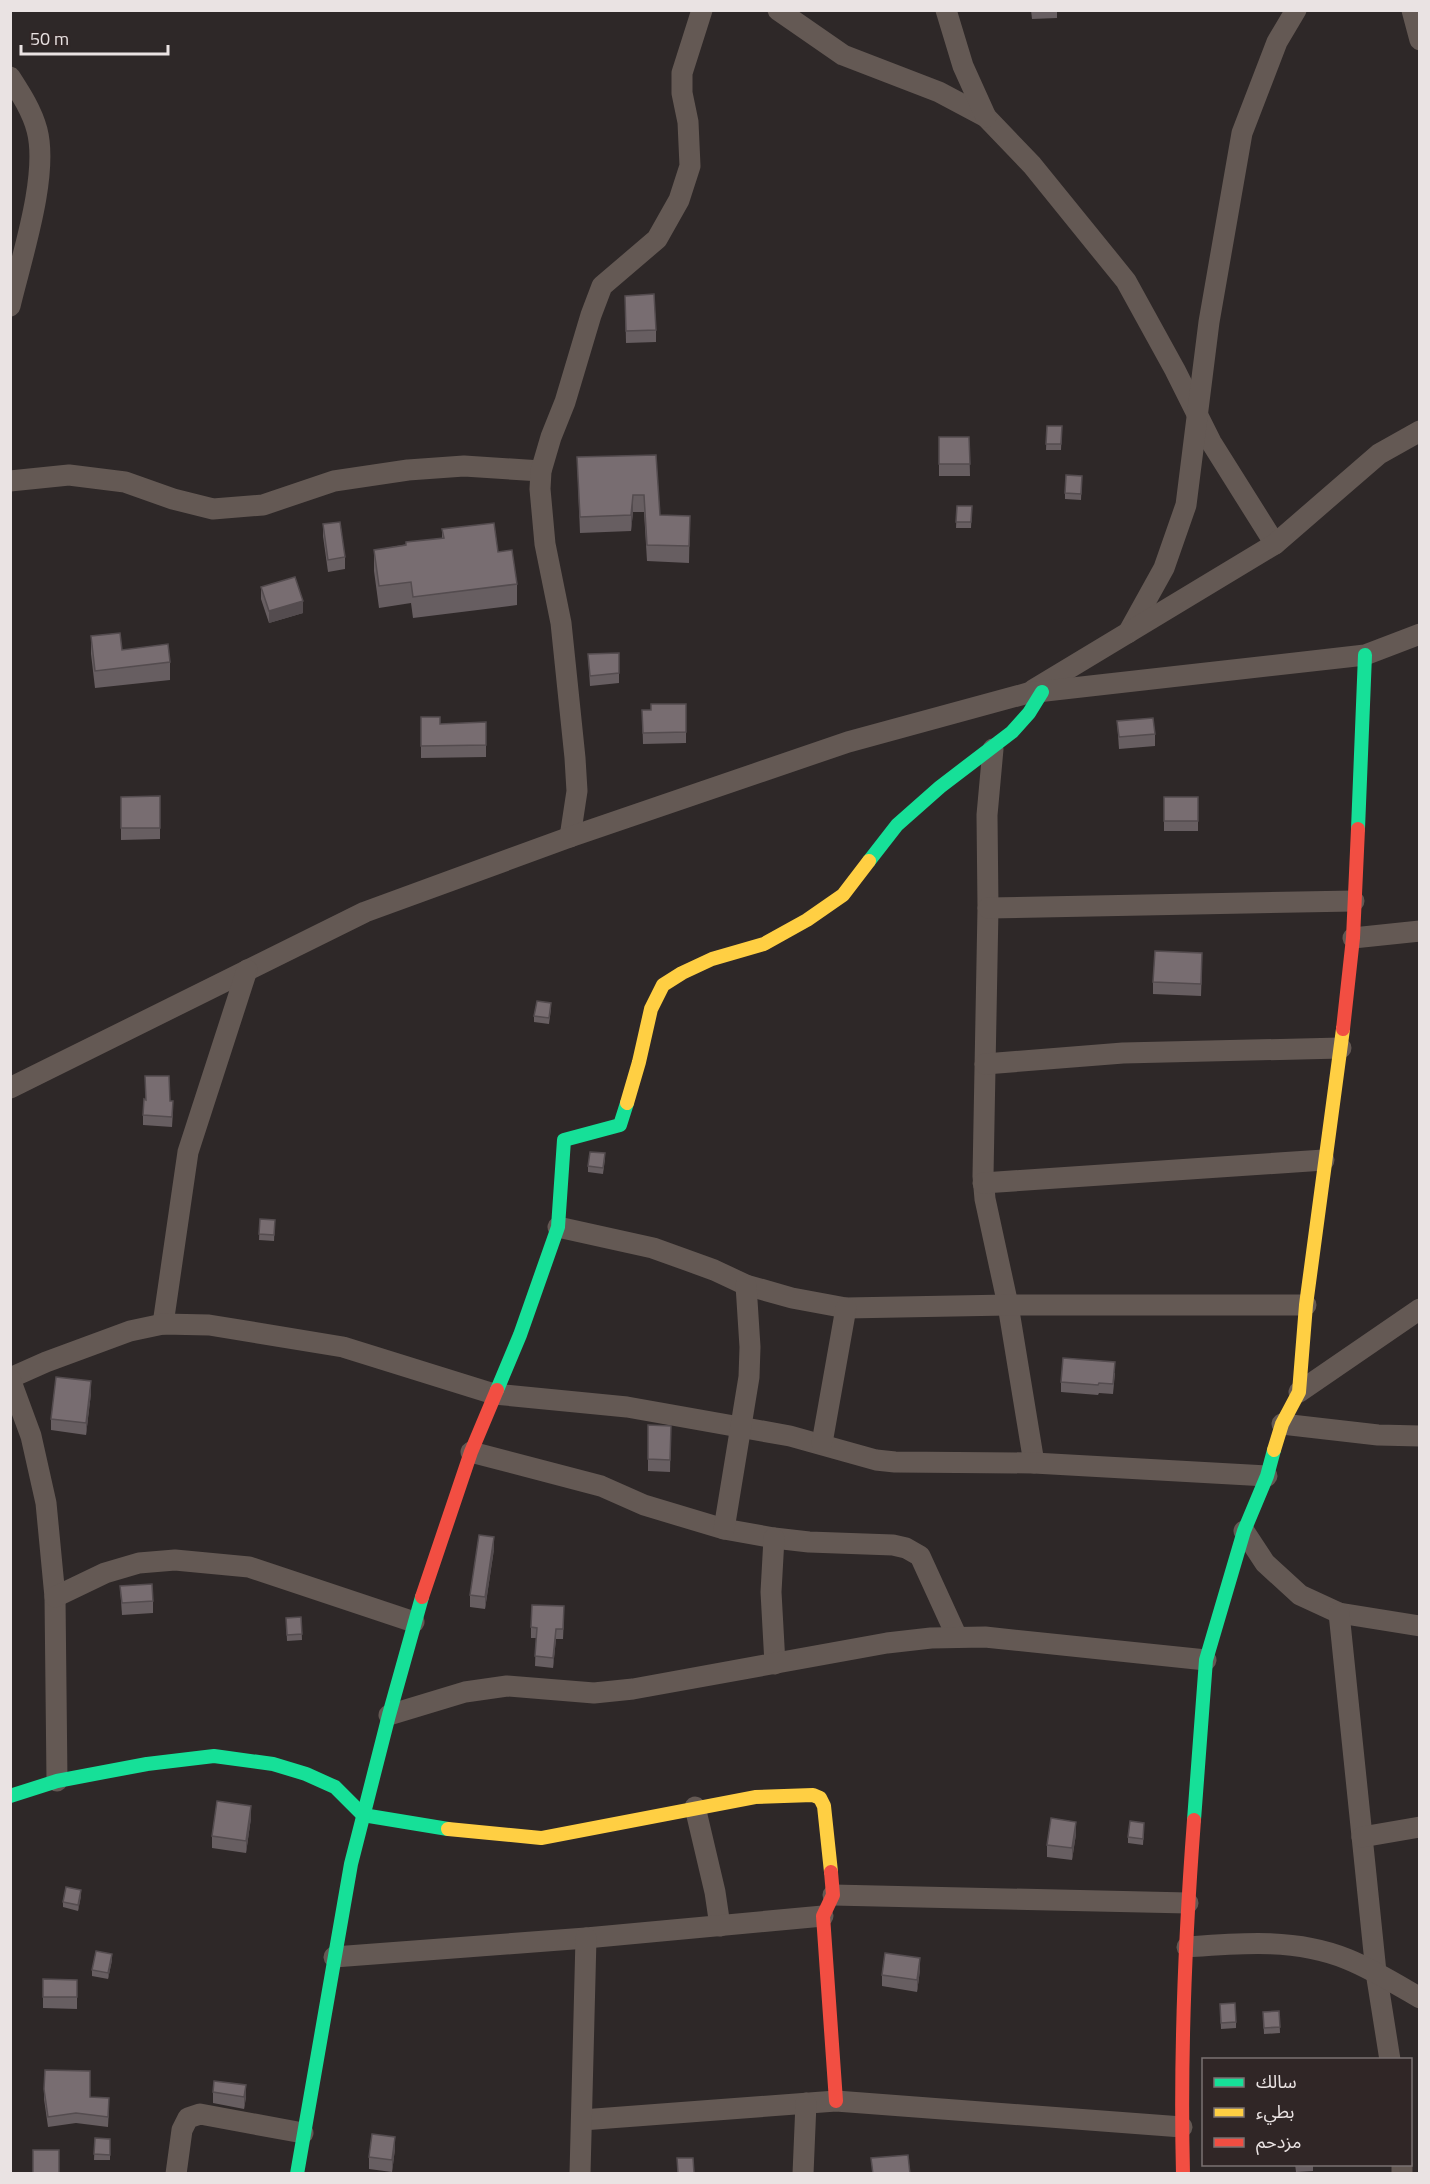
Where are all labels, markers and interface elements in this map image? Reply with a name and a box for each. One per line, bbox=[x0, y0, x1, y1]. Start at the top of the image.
scale bar bbox=[21, 18, 168, 56]
text: 50 m bbox=[30, 25, 69, 52]
legend bbox=[1202, 2058, 1412, 2166]
text: سالك bbox=[1256, 2068, 1297, 2095]
text: بطيء bbox=[1256, 2098, 1294, 2125]
text: مزدحم bbox=[1256, 2128, 1301, 2155]

